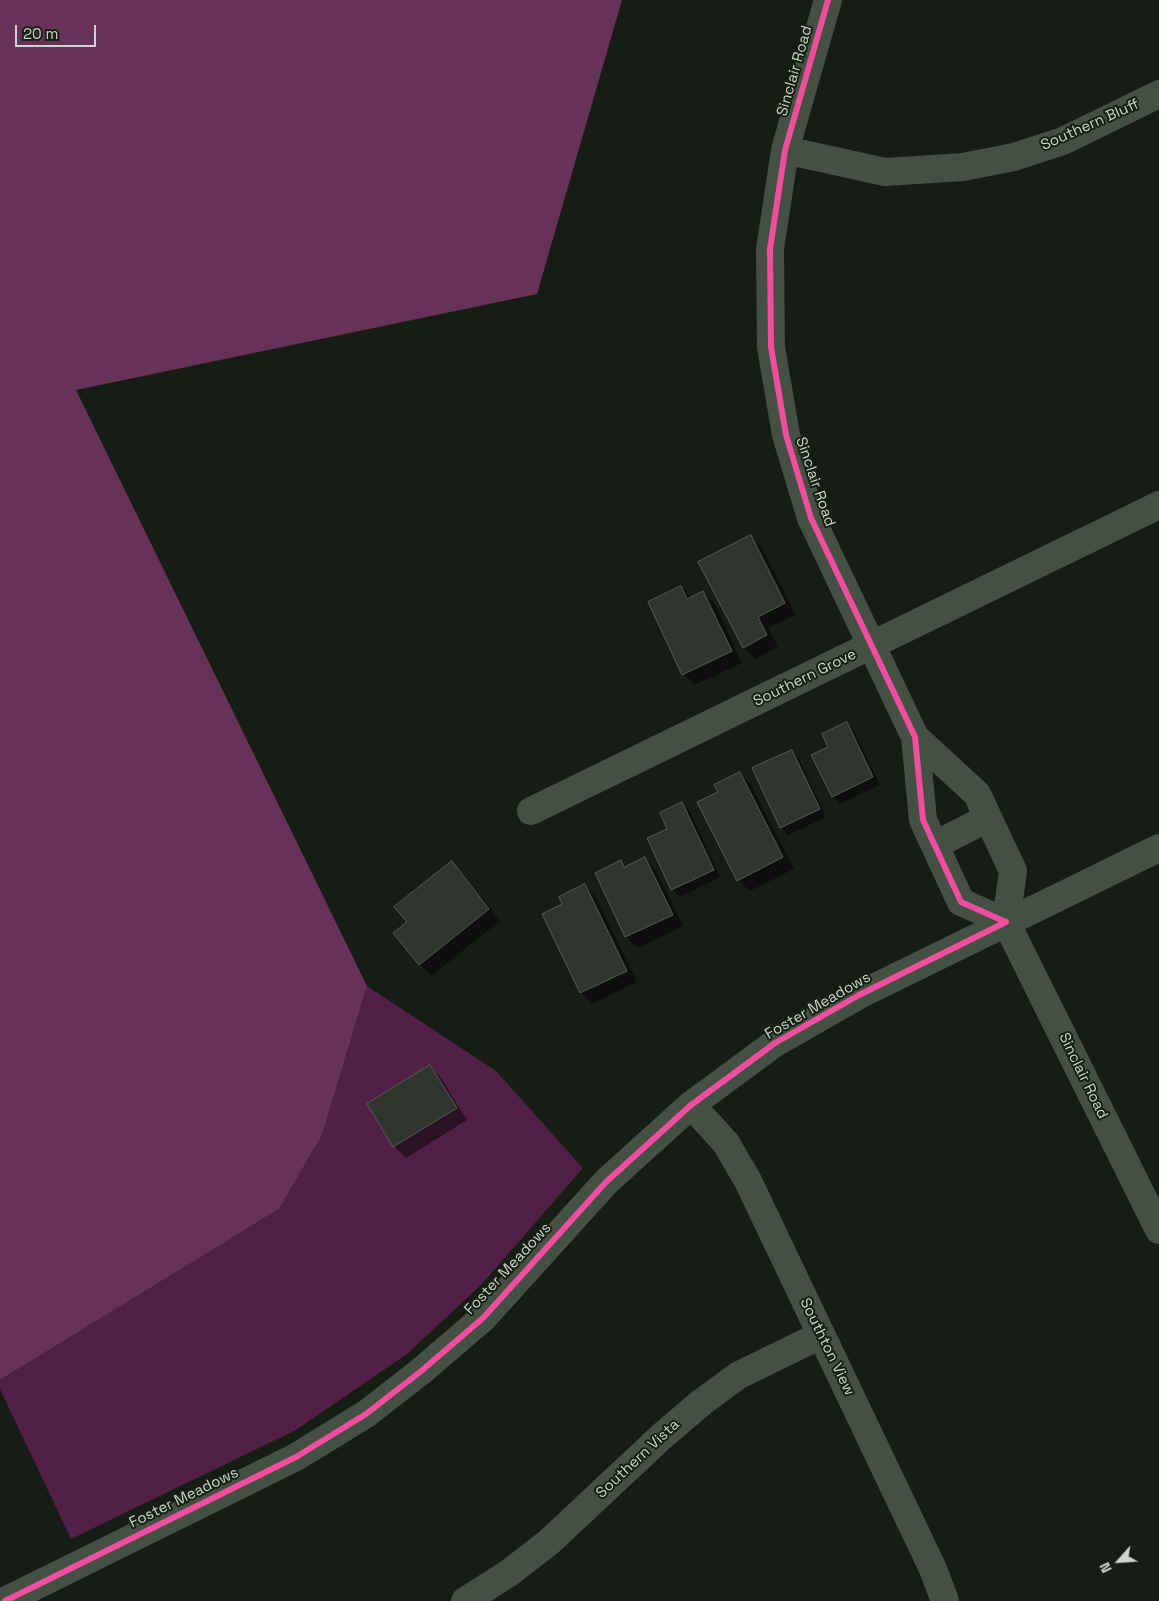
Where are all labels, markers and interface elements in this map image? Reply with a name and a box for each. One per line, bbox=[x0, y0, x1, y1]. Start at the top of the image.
scale bar bbox=[18, 15, 99, 47]
text: 20 m bbox=[23, 24, 58, 43]
street label: Sinclair Road bbox=[773, 24, 817, 118]
street label: Southern Bluff bbox=[1038, 95, 1142, 155]
street label: Sinclair Road bbox=[791, 435, 839, 529]
street label: Southern Grove bbox=[751, 645, 859, 711]
street label: Foster Meadows bbox=[762, 968, 874, 1044]
street label: Sinclair Road bbox=[1054, 1030, 1112, 1122]
street label: Foster Meadows bbox=[461, 1219, 555, 1319]
street label: Southton View bbox=[796, 1295, 858, 1399]
street label: Southern Vista bbox=[593, 1416, 683, 1502]
street label: Foster Meadows bbox=[127, 1464, 241, 1532]
north arrow bbox=[1094, 1536, 1144, 1586]
text: N bbox=[1095, 1559, 1116, 1576]

